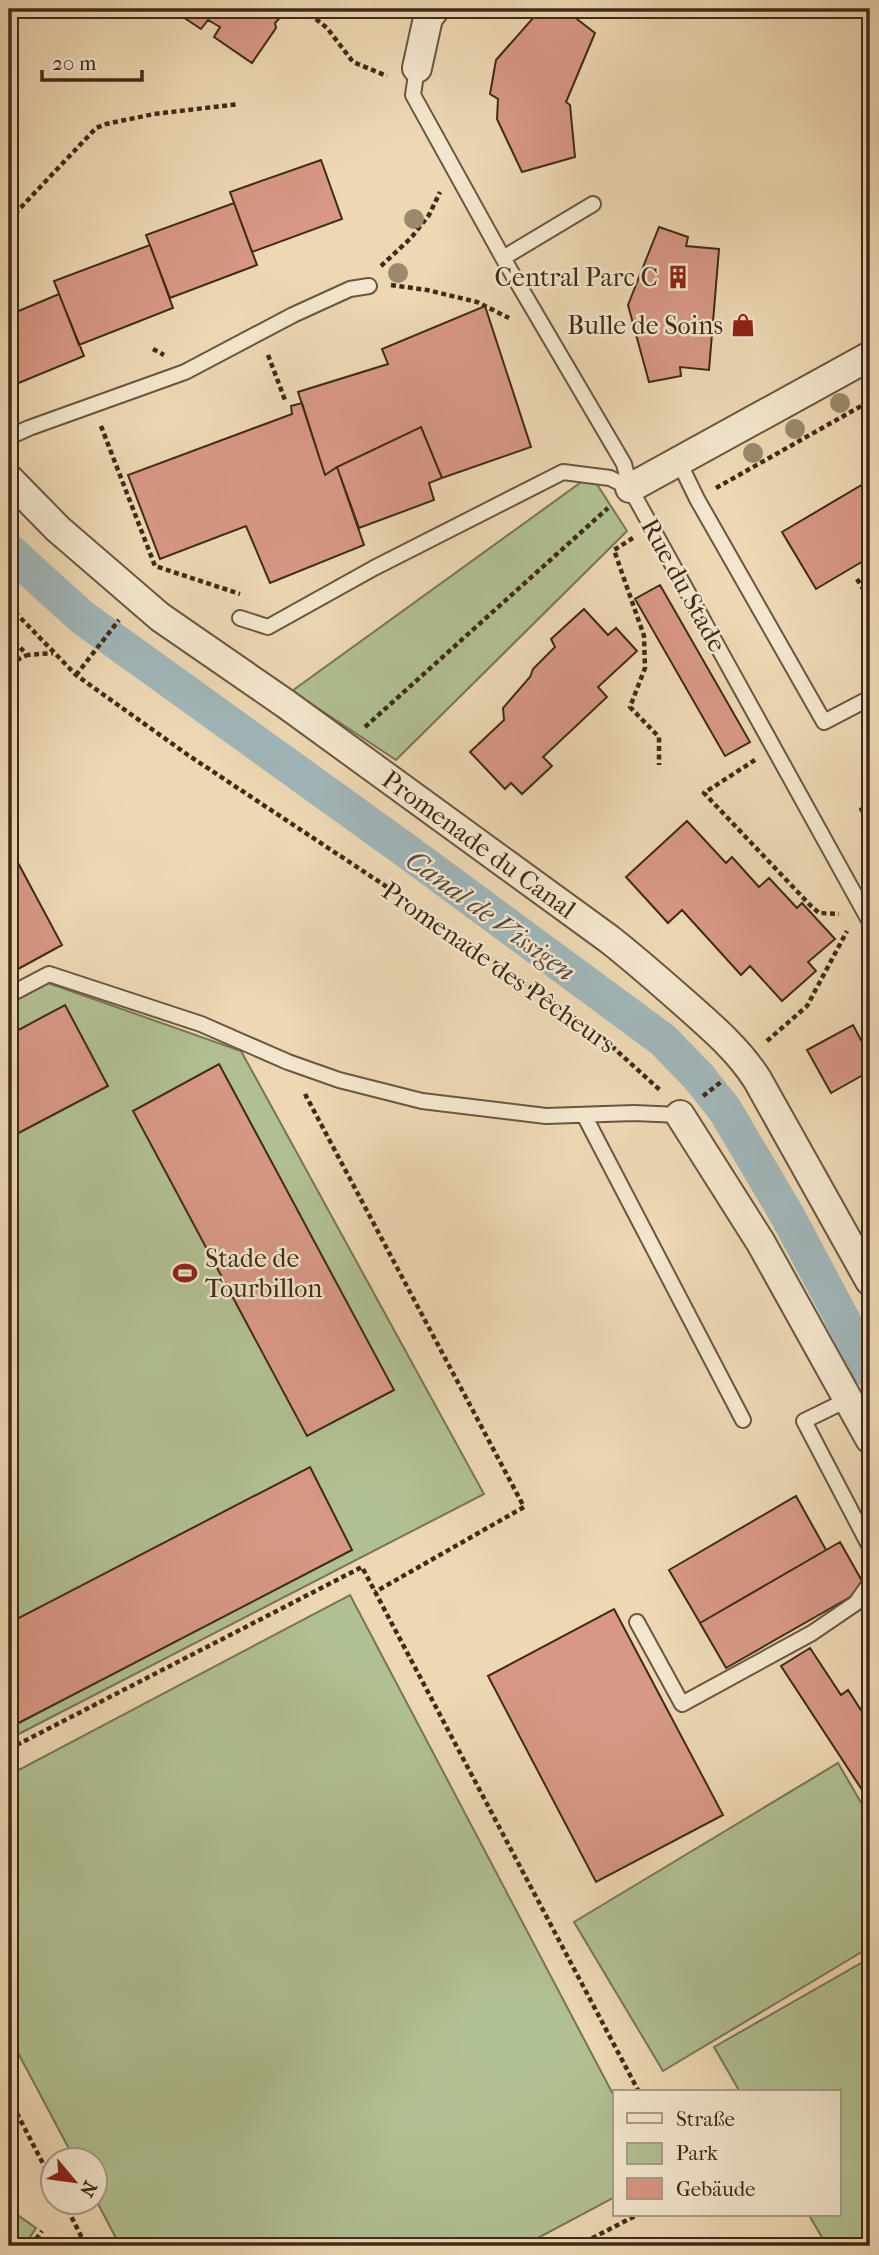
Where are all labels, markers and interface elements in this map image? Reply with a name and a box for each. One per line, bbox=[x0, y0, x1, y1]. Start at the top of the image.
scale bar bbox=[42, 38, 142, 82]
text: 20 m bbox=[52, 51, 97, 75]
place label: Central Parc C bbox=[495, 262, 658, 293]
building icon: Central Parc C bbox=[664, 263, 692, 291]
place label: Bulle de Soins bbox=[567, 310, 723, 341]
shop icon: Bulle de Soins bbox=[729, 311, 757, 339]
street label: Rue du Stade bbox=[634, 513, 733, 657]
street label: Promenade du Canal bbox=[376, 764, 582, 925]
water label: Canal de Vissigen bbox=[400, 843, 582, 988]
street label: Promenade des Pêcheurs bbox=[376, 875, 621, 1060]
place label: Stade de Tourbillon bbox=[205, 1243, 322, 1304]
sports icon: Stade de Tourbillon bbox=[171, 1259, 199, 1287]
legend bbox=[613, 2090, 840, 2216]
text: Straße bbox=[676, 2107, 735, 2131]
text: Park bbox=[676, 2141, 718, 2165]
north arrow bbox=[38, 2146, 108, 2216]
text: N bbox=[75, 2177, 101, 2201]
text: Gebäude bbox=[676, 2177, 756, 2201]

